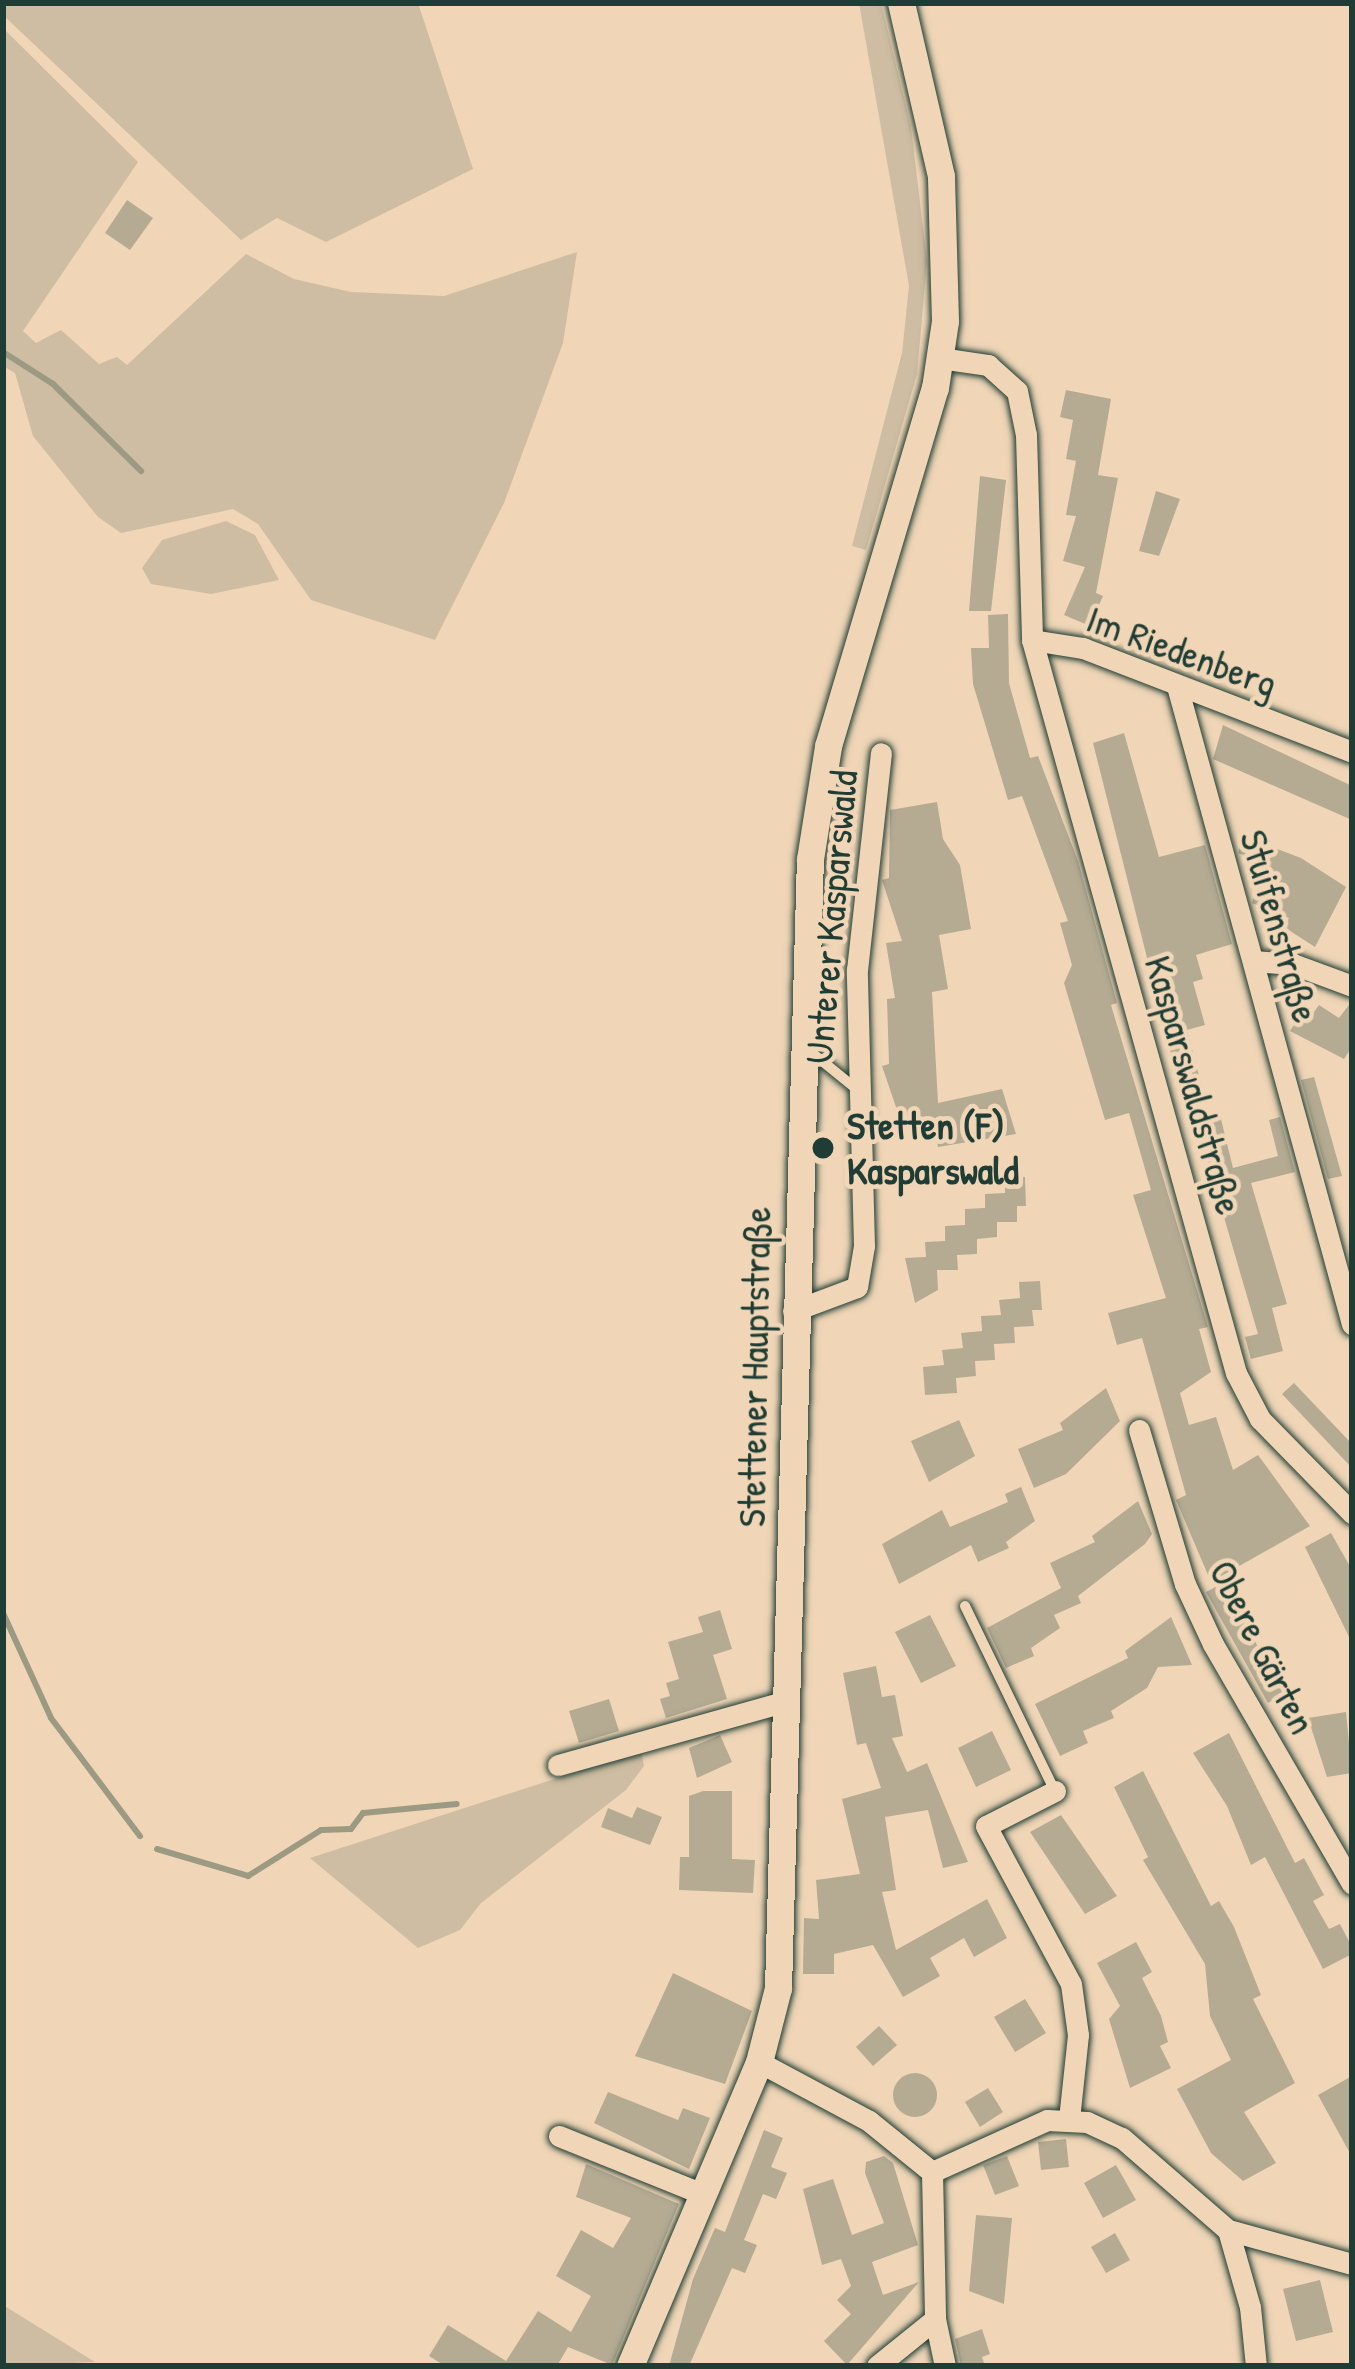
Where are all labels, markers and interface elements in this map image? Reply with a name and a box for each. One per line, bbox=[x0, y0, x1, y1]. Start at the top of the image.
street label: Im Riedenberg bbox=[1081, 595, 1283, 707]
street label: Unterer Kasparswald bbox=[795, 768, 867, 1066]
street label: Stuifenstraße bbox=[1230, 825, 1330, 1027]
street label: Kasparswaldstraße bbox=[1135, 950, 1253, 1220]
place label: Stetten (F) Kasparswald bbox=[847, 1103, 1019, 1194]
marker: Stetten (F) Kasparswald bbox=[810, 1135, 836, 1161]
street label: Stettener Hauptstraße bbox=[728, 1206, 780, 1528]
street label: Obere Gärten bbox=[1199, 1552, 1327, 1742]

